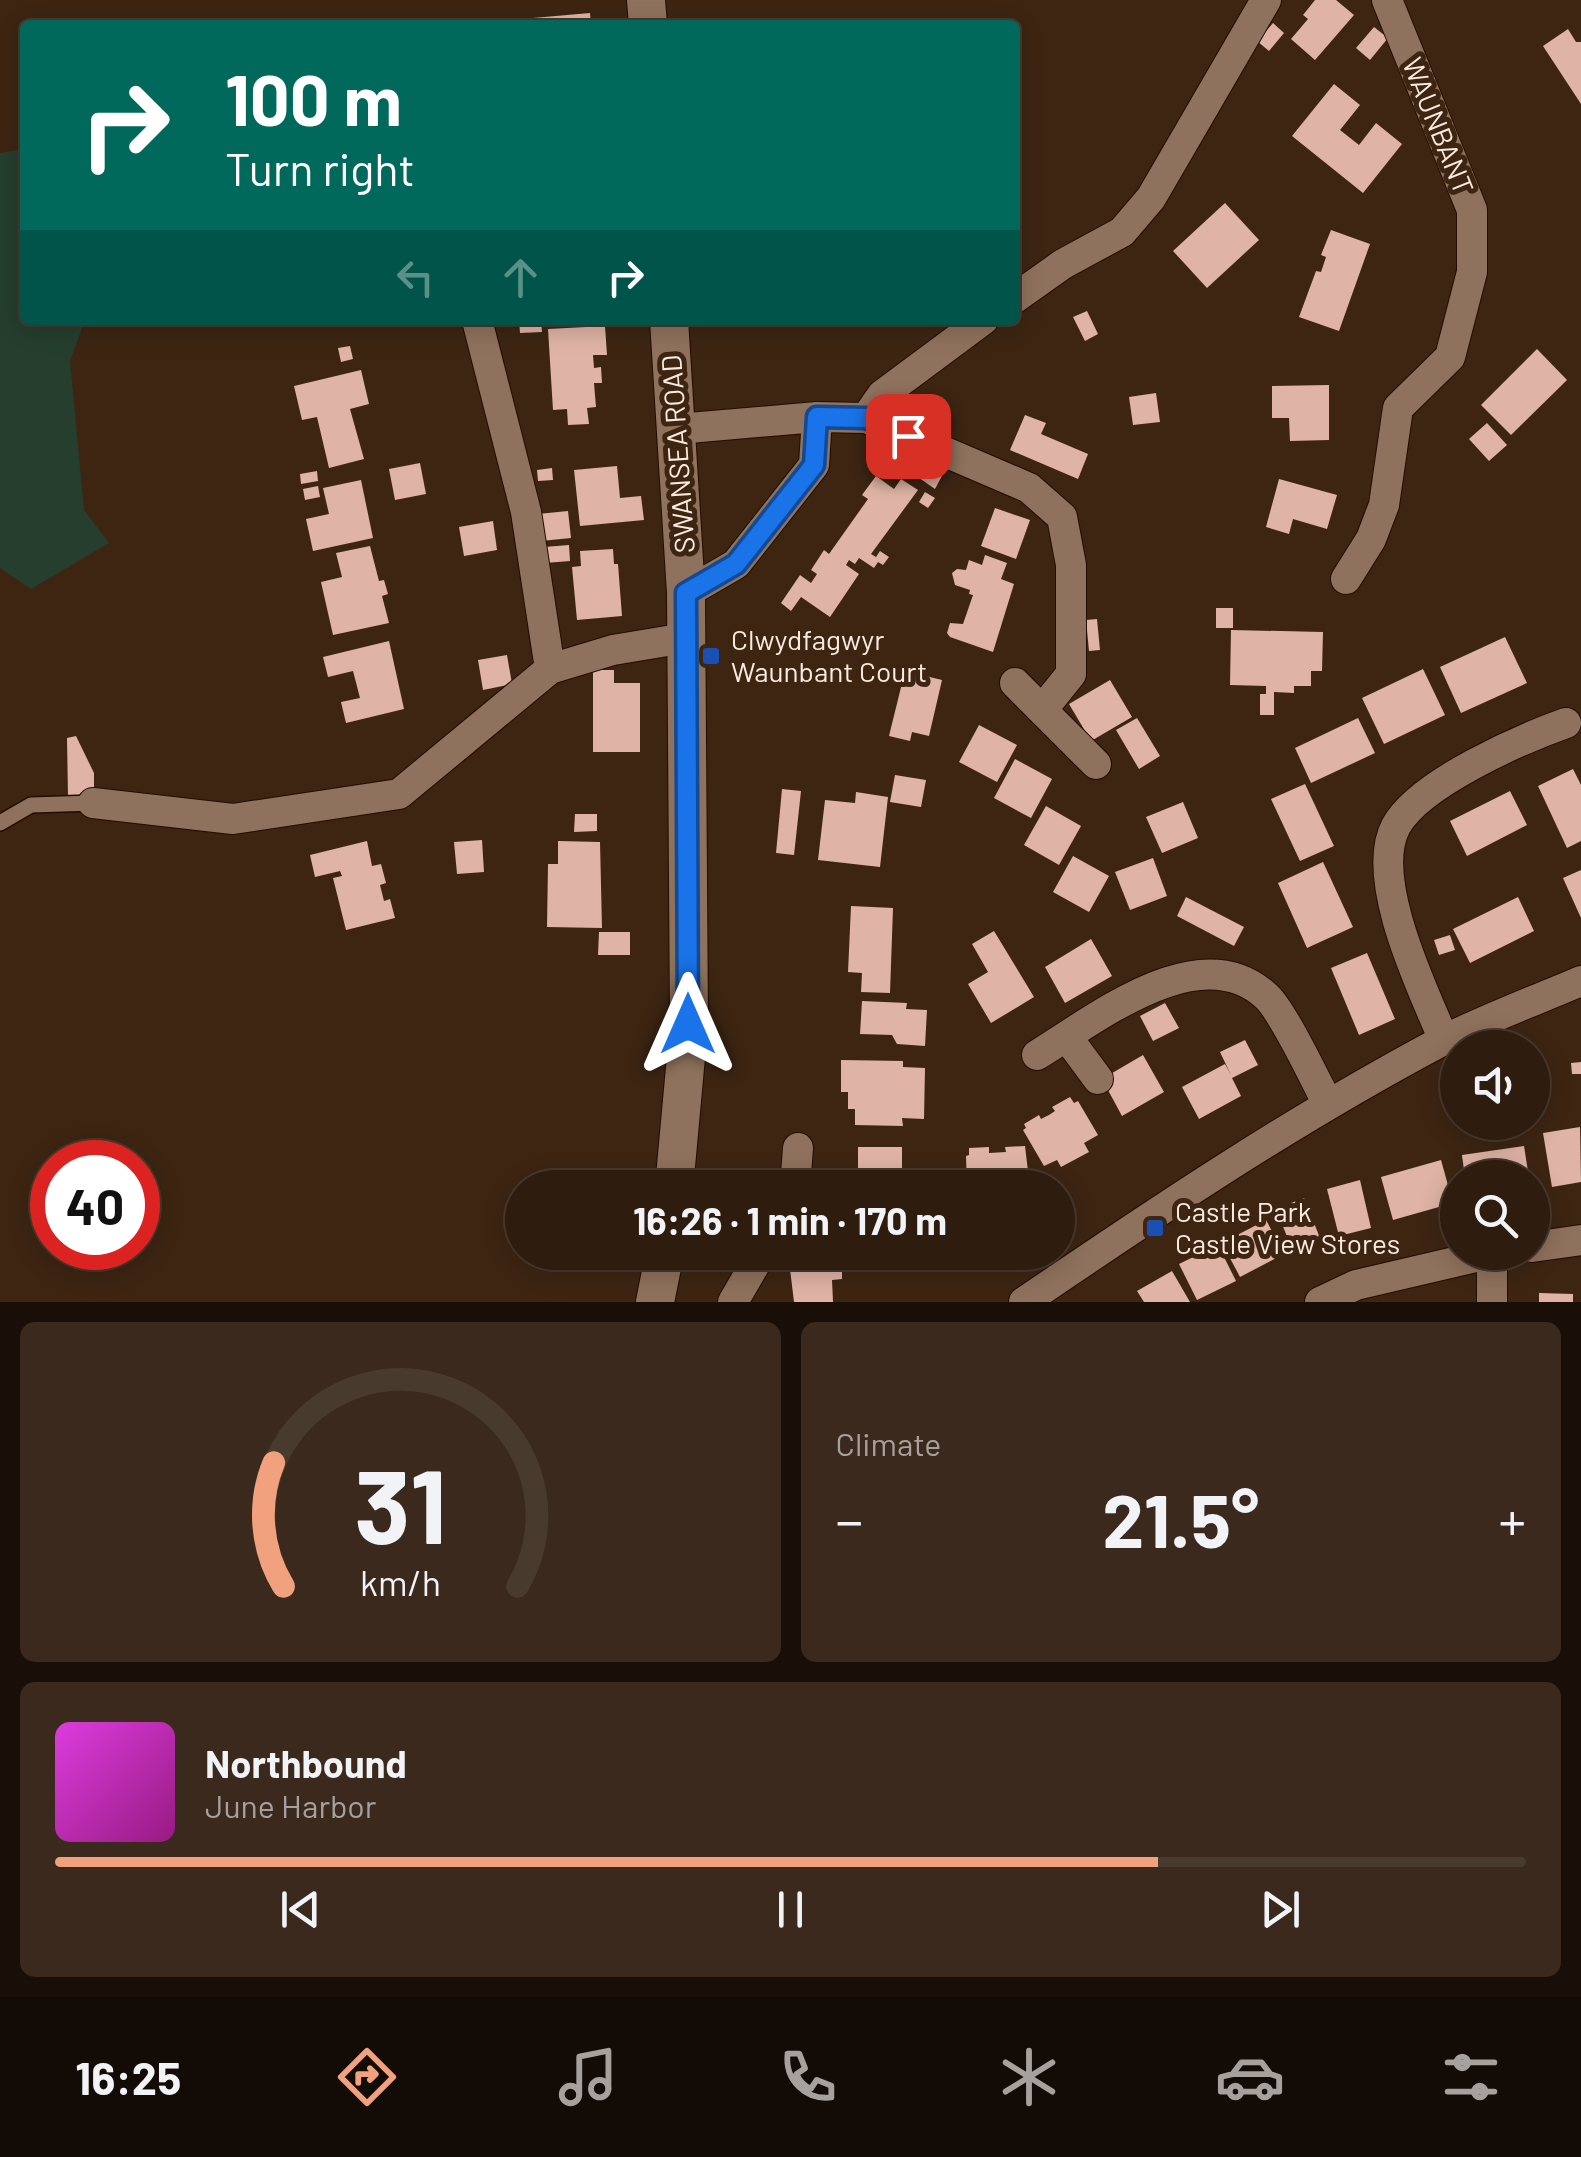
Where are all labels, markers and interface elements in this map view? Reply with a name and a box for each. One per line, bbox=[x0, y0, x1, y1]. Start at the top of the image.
street label: WAUNBANT bbox=[1396, 52, 1482, 199]
text: 100 m bbox=[225, 56, 402, 140]
icon: right bbox=[60, 60, 190, 190]
text: Turn right bbox=[225, 141, 415, 195]
icon: left bbox=[388, 250, 443, 305]
icon: ahead bbox=[493, 250, 548, 305]
icon: right bbox=[598, 250, 653, 305]
street label: SWANSEA ROAD bbox=[653, 354, 701, 554]
pin bbox=[866, 394, 951, 479]
icon: arrive bbox=[881, 409, 936, 464]
place label: Clwydfagwyr Waunbant Court bbox=[731, 622, 927, 688]
marker: Clwydfagwyr Waunbant Court bbox=[700, 645, 722, 667]
position arrow bbox=[636, 972, 740, 1076]
map controls bbox=[1440, 1030, 1550, 1270]
button: sound bbox=[1440, 1030, 1550, 1140]
speed limit sign: 40 bbox=[30, 1140, 160, 1270]
button: search bbox=[1440, 1160, 1550, 1270]
place label: Castle Park Castle View Stores bbox=[1175, 1194, 1400, 1260]
text: 16:26 · 1 min · 170 m bbox=[633, 1197, 947, 1243]
marker: Castle Park Castle View Stores bbox=[1144, 1217, 1166, 1239]
text: Climate bbox=[836, 1424, 941, 1462]
text: 31 bbox=[354, 1440, 447, 1565]
text: 21.5° bbox=[1102, 1473, 1259, 1563]
text: − bbox=[836, 1486, 863, 1552]
text: + bbox=[1498, 1486, 1526, 1552]
text: km/h bbox=[360, 1560, 441, 1603]
text: Northbound bbox=[205, 1740, 407, 1786]
text: June Harbor bbox=[205, 1786, 376, 1824]
icon: previous bbox=[273, 1882, 328, 1937]
icon: pause bbox=[763, 1882, 818, 1937]
icon: next bbox=[1253, 1882, 1308, 1937]
icon: directions bbox=[332, 2042, 402, 2112]
icon: music bbox=[553, 2042, 623, 2112]
icon: phone bbox=[773, 2042, 843, 2112]
icon: climate bbox=[994, 2042, 1064, 2112]
icon: car bbox=[1215, 2042, 1285, 2112]
icon: filters bbox=[1436, 2042, 1506, 2112]
text: 16:25 bbox=[75, 2050, 181, 2104]

